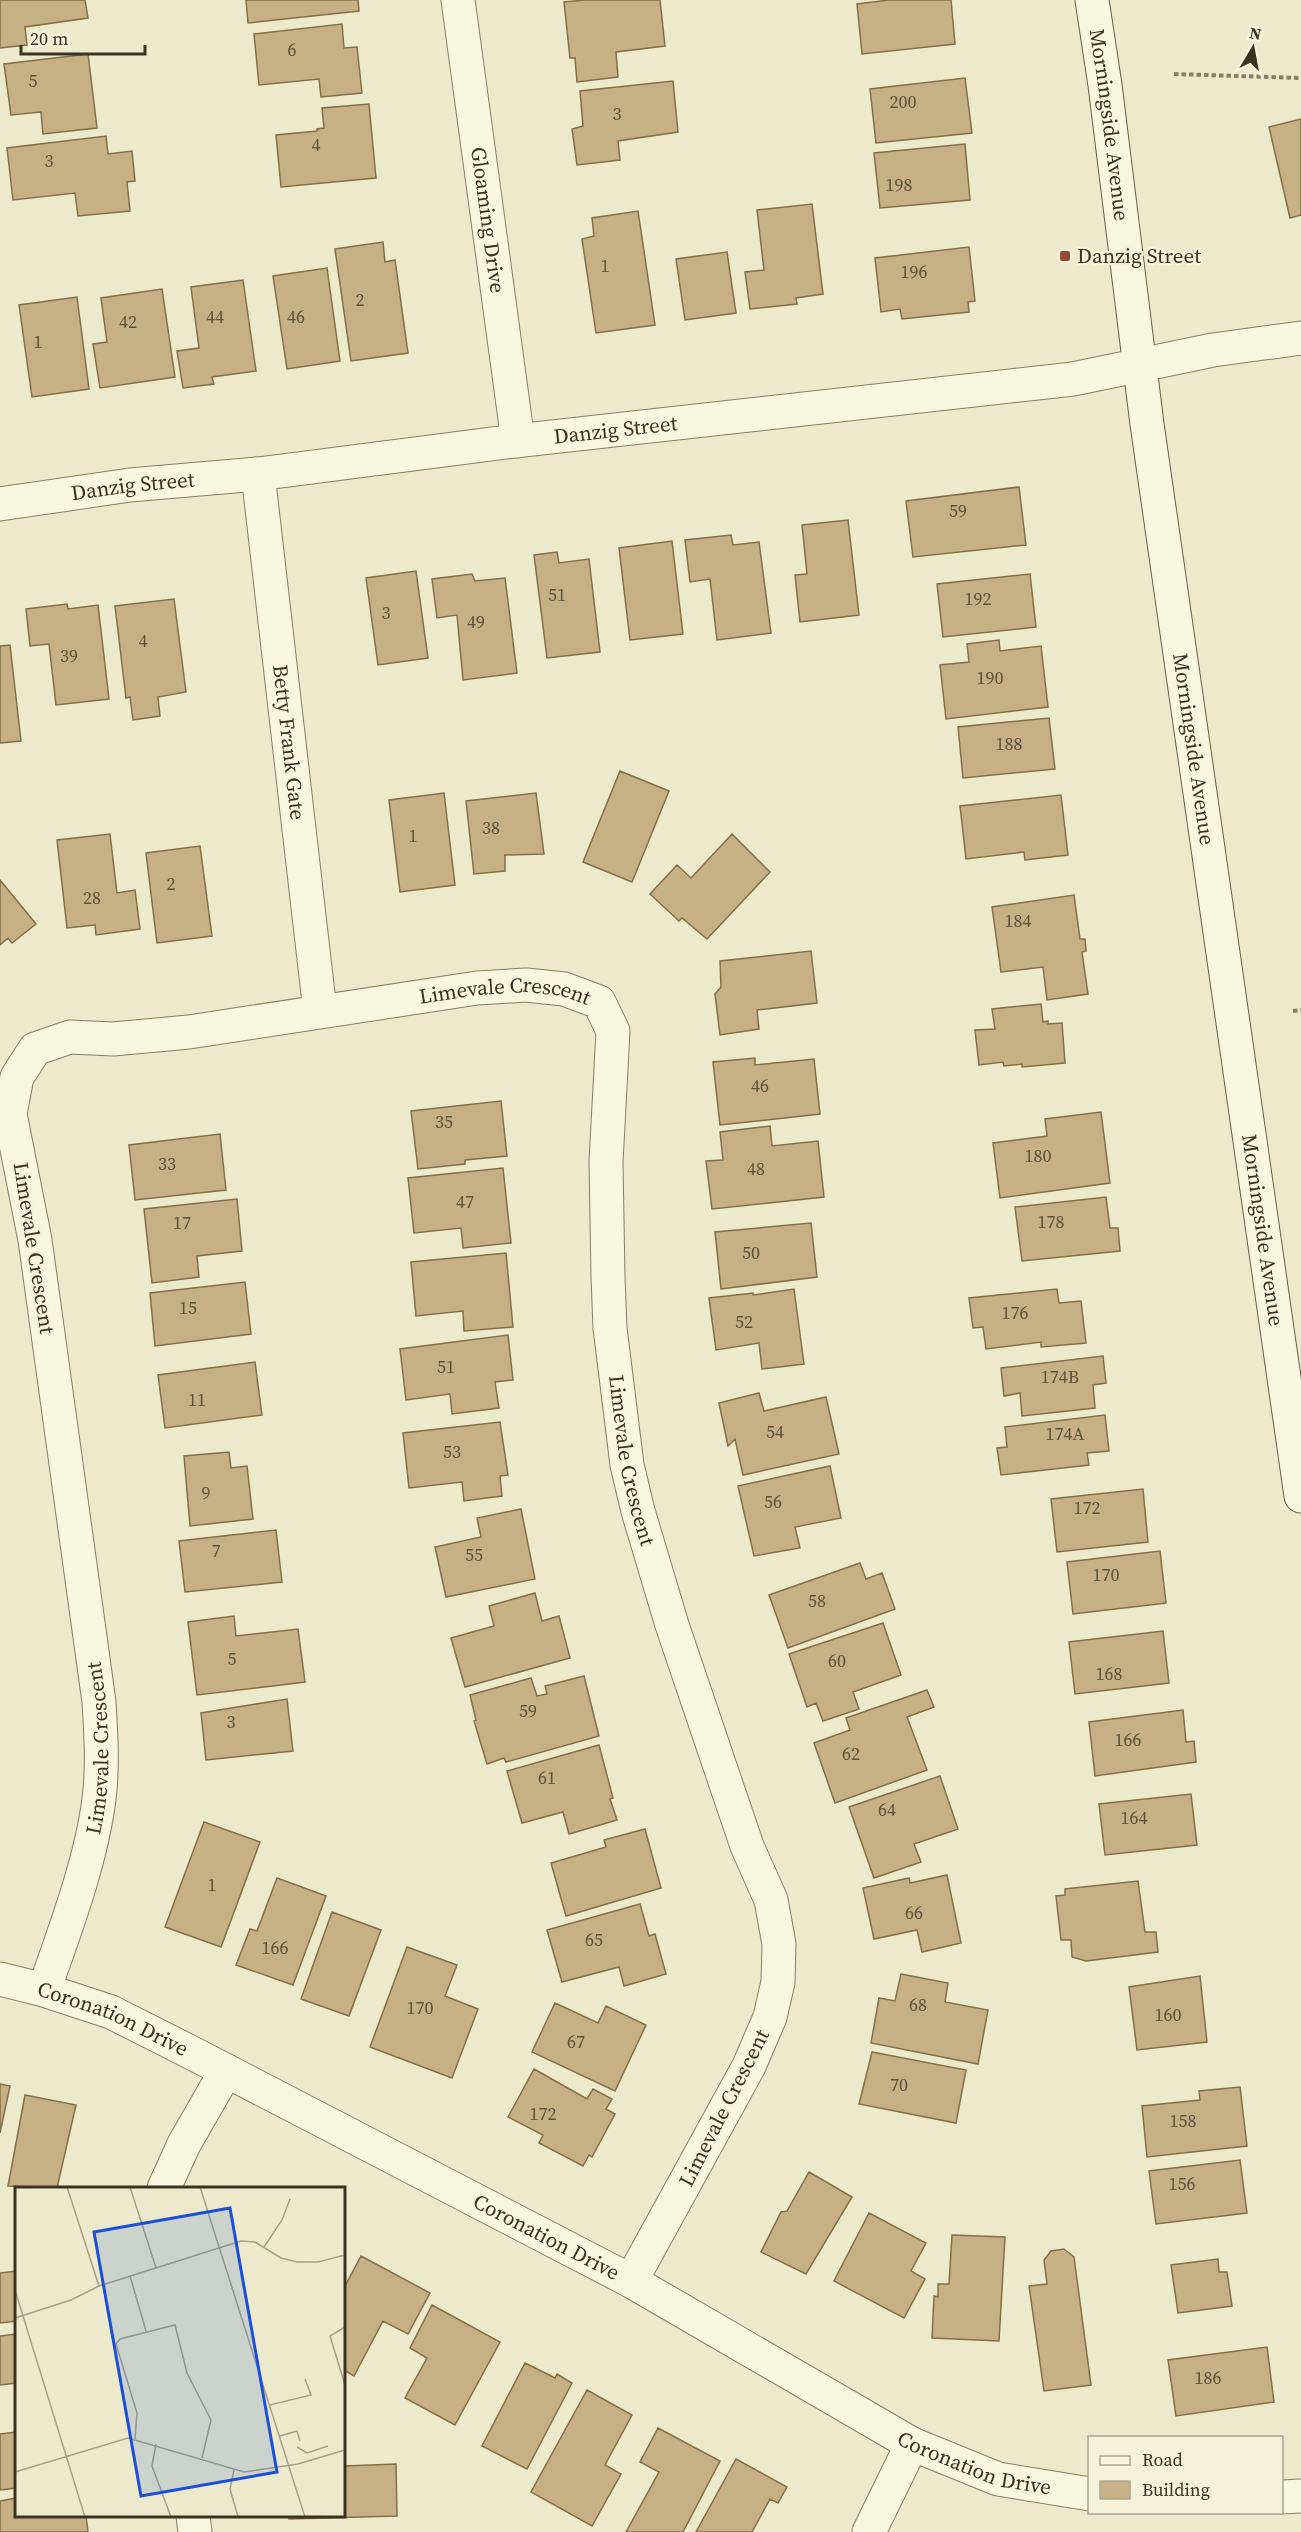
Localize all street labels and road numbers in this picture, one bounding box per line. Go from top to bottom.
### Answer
street label: Morningside Avenue [1083,27,1137,222]
street label: Gloaming Drive [464,145,513,295]
street label: Danzig Street [552,408,679,451]
street label: Danzig Street [69,464,196,507]
street label: Morningside Avenue [1166,651,1222,847]
street label: Betty Frank Gate [266,663,313,821]
street label: Limevale Crescent [417,970,595,1012]
street label: Morningside Avenue [1235,1132,1291,1328]
street label: Limevale Crescent [7,1160,62,1336]
street label: Limevale Crescent [602,1373,663,1549]
street label: Limevale Crescent [78,1660,115,1837]
street label: Coronation Drive [34,1974,193,2063]
street label: Limevale Crescent [671,2024,776,2192]
street label: Coronation Drive [468,2187,625,2287]
street label: Coronation Drive [892,2424,1053,2501]

